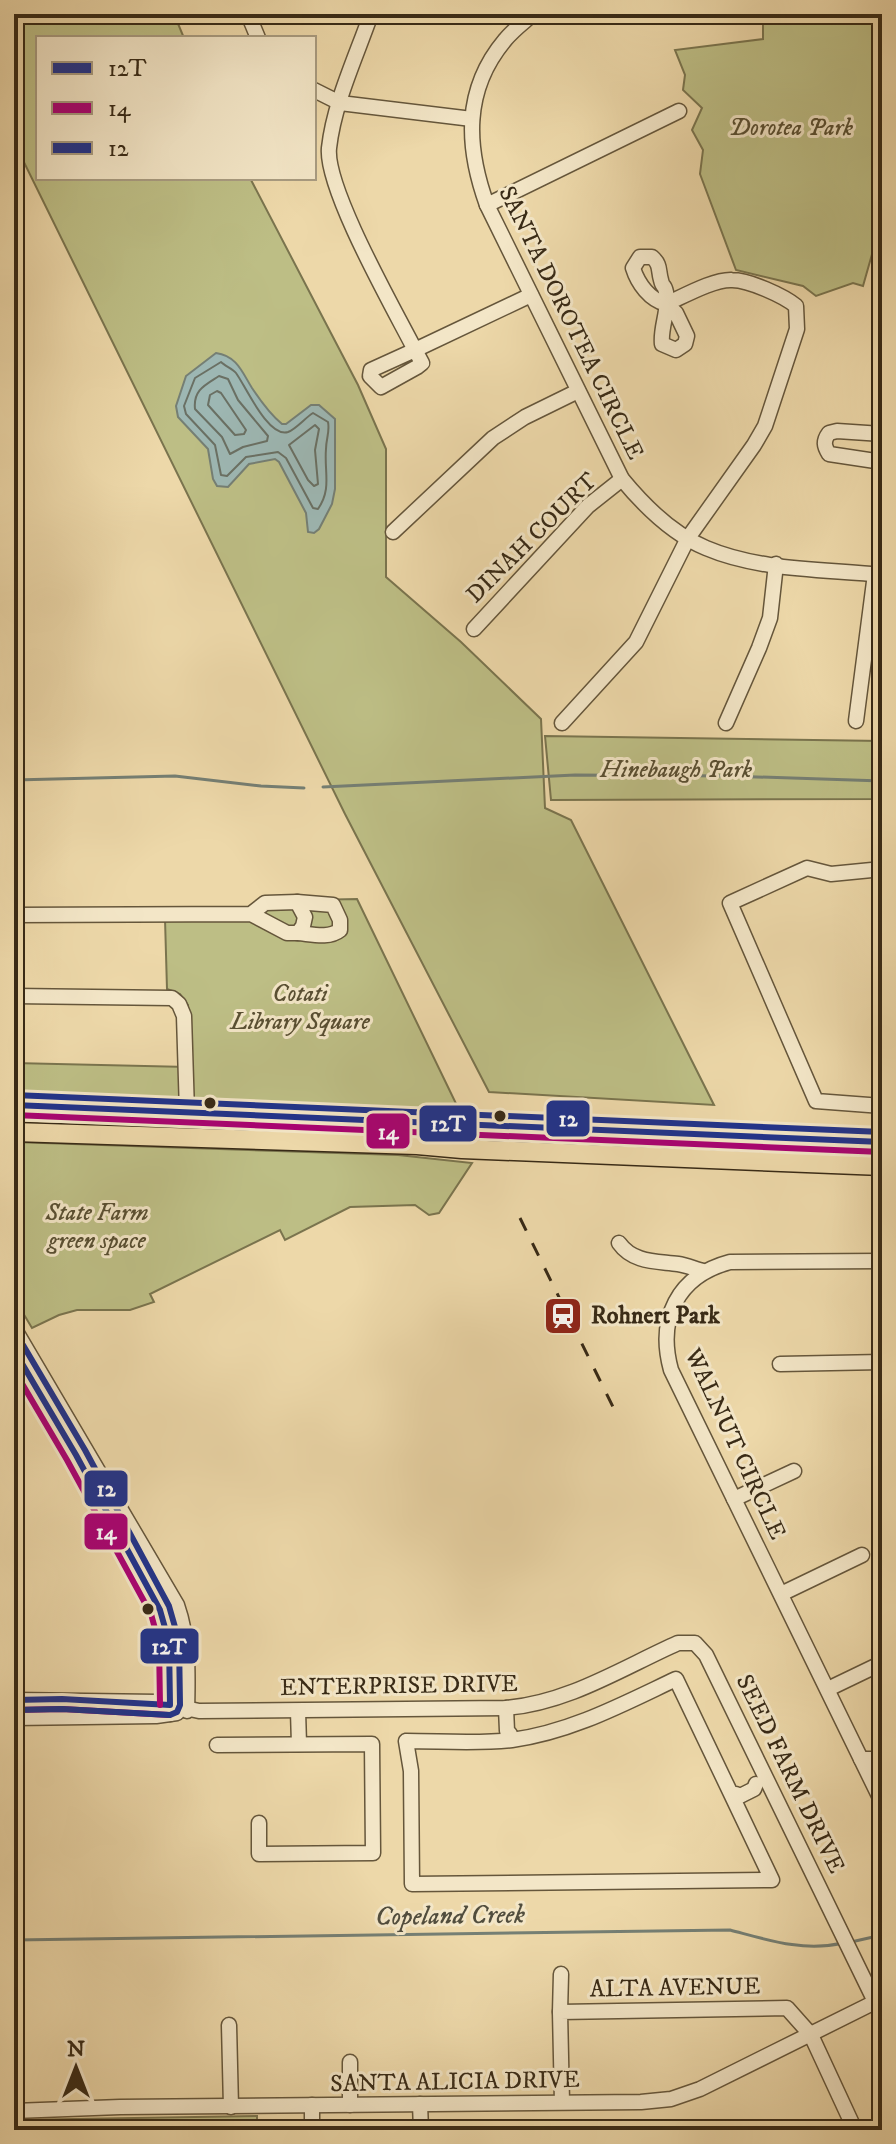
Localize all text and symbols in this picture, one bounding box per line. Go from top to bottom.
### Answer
legend [36,36,316,180]
text: 12T [108,54,147,84]
text: 14 [108,94,132,124]
park label: Dorotea Park [729,113,853,143]
text: 12 [108,134,129,164]
street label: SANTA DOROTEA CIRCLE [492,181,650,465]
street label: DINAH COURT [460,466,604,610]
park label: Hinebaugh Park [599,755,752,785]
park label: Cotati Library Square [228,979,370,1037]
unlabelled marker [202,1095,218,1111]
line badge: 12 [545,1099,591,1138]
line badge: 12T [418,1104,478,1143]
text: 12 [559,1106,579,1133]
unlabelled marker [492,1108,508,1124]
text: 12T [430,1111,466,1138]
line badge: 14 [365,1112,411,1150]
text: 14 [378,1119,400,1146]
park label: State Farm green space [44,1198,149,1256]
station icon: Rohnert Park [542,1295,584,1337]
place label: Rohnert Park [591,1301,721,1331]
street label: WALNUT CIRCLE [677,1343,792,1544]
line badge: 12 [83,1469,129,1508]
text: 12 [97,1476,117,1503]
line badge: 14 [83,1512,129,1551]
text: 14 [96,1519,118,1546]
unlabelled marker [140,1601,156,1617]
line badge: 12T [139,1627,200,1665]
text: 12T [151,1634,187,1661]
street label: ENTERPRISE DRIVE [280,1669,518,1703]
street label: SEED FARM DRIVE [729,1670,851,1878]
water label: Copeland Creek [375,1898,525,1934]
street label: ALTA AVENUE [589,1972,761,2004]
north arrow [36,2028,116,2108]
text: N [67,2036,85,2063]
street label: SANTA ALICIA DRIVE [330,2065,580,2099]

